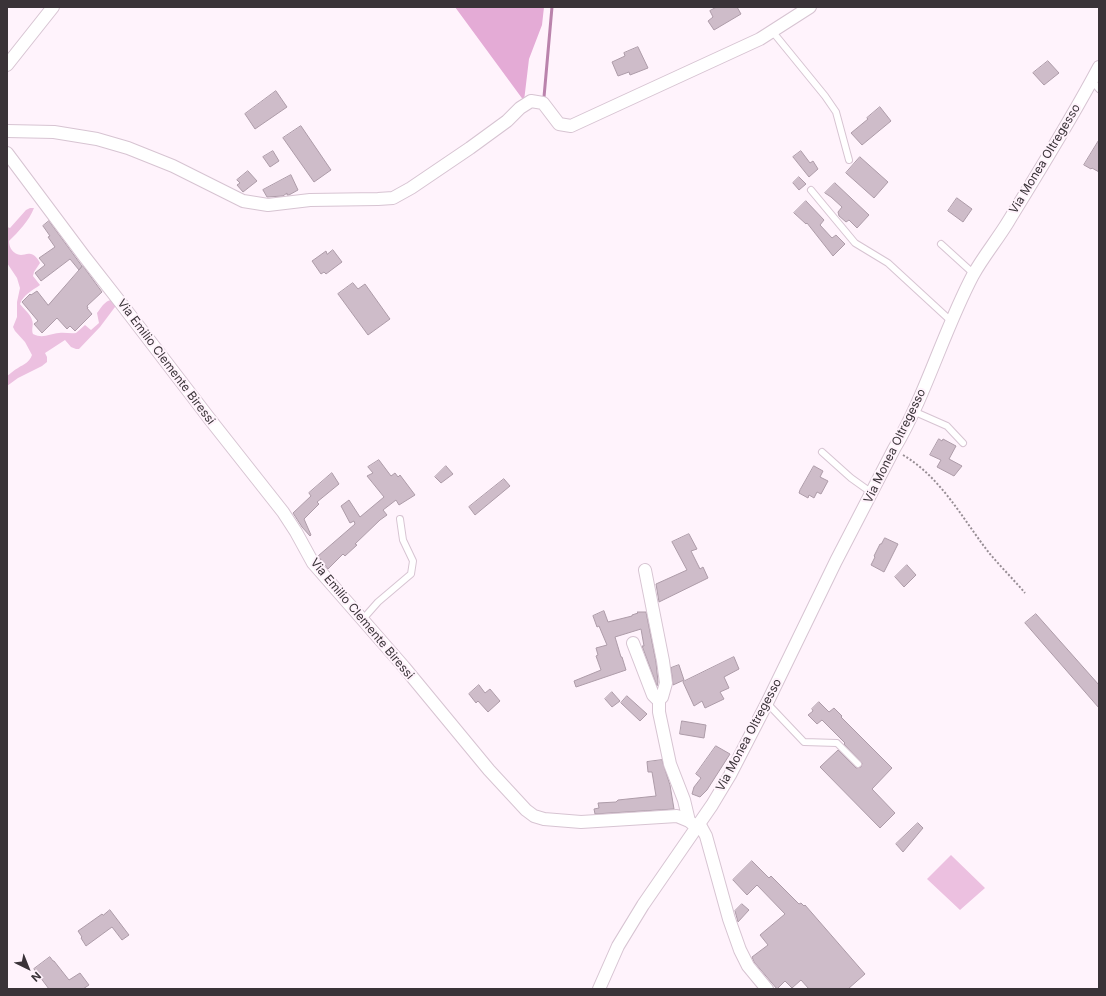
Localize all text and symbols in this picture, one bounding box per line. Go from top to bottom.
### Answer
street label: Via Monea Oltregesso [1007,102,1083,216]
street label: Via Emilio Clemente Biressi [114,296,218,428]
street label: Via Monea Oltregesso [861,387,929,505]
street label: Via Emilio Clemente Biressi [307,556,417,682]
street label: Via Monea Oltregesso [713,676,785,794]
north arrow [8,948,48,988]
text: N [28,969,44,985]

